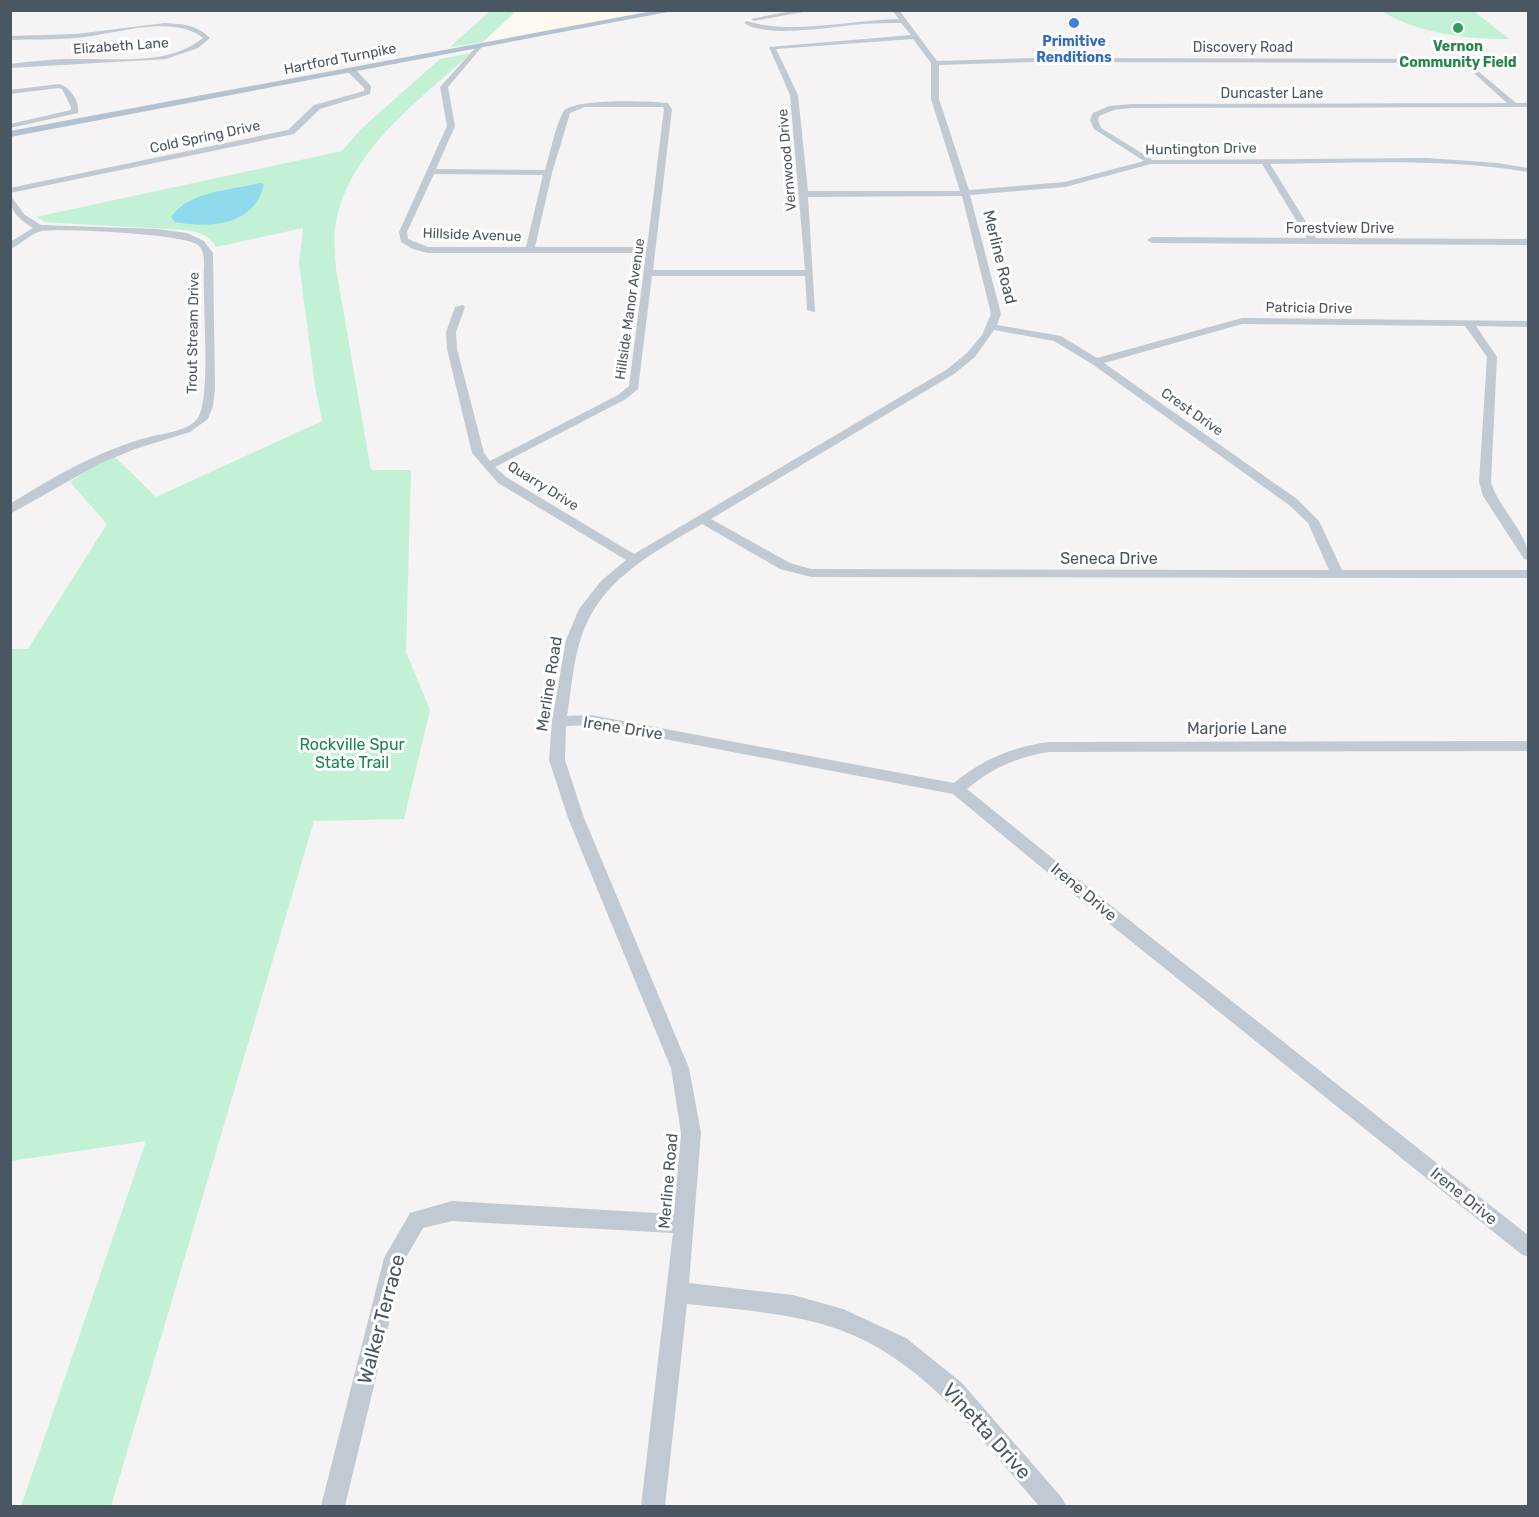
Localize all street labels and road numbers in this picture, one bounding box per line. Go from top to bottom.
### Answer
street label: Elizabeth Lane [73,34,169,58]
street label: Discovery Road [1193,39,1293,56]
street label: Hartford Turnpike [282,40,398,78]
street label: Duncaster Lane [1221,85,1324,102]
street label: Vernwood Drive [774,108,800,212]
street label: Cold Spring Drive [148,117,262,157]
street label: Huntington Drive [1145,140,1257,158]
street label: Merline Road [979,208,1021,306]
street label: Forestview Drive [1286,220,1394,237]
street label: Hillside Avenue [422,225,522,245]
street label: Hillside Manor Avenue [612,237,648,381]
street label: Trout Stream Drive [183,272,203,394]
street label: Patricia Drive [1266,299,1353,317]
street label: Crest Drive [1158,384,1227,440]
street label: Quarry Drive [504,457,582,515]
street label: Seneca Drive [1060,549,1158,568]
street label: Merline Road [532,635,566,733]
street label: Irene Drive [582,712,664,744]
street label: Marjorie Lane [1187,719,1287,738]
street label: Irene Drive [1047,859,1121,925]
street label: Merline Road [654,1132,682,1230]
street label: Irene Drive [1427,1163,1501,1229]
street label: Walker Terrace [352,1252,410,1386]
street label: Vinetta Drive [938,1378,1036,1484]

